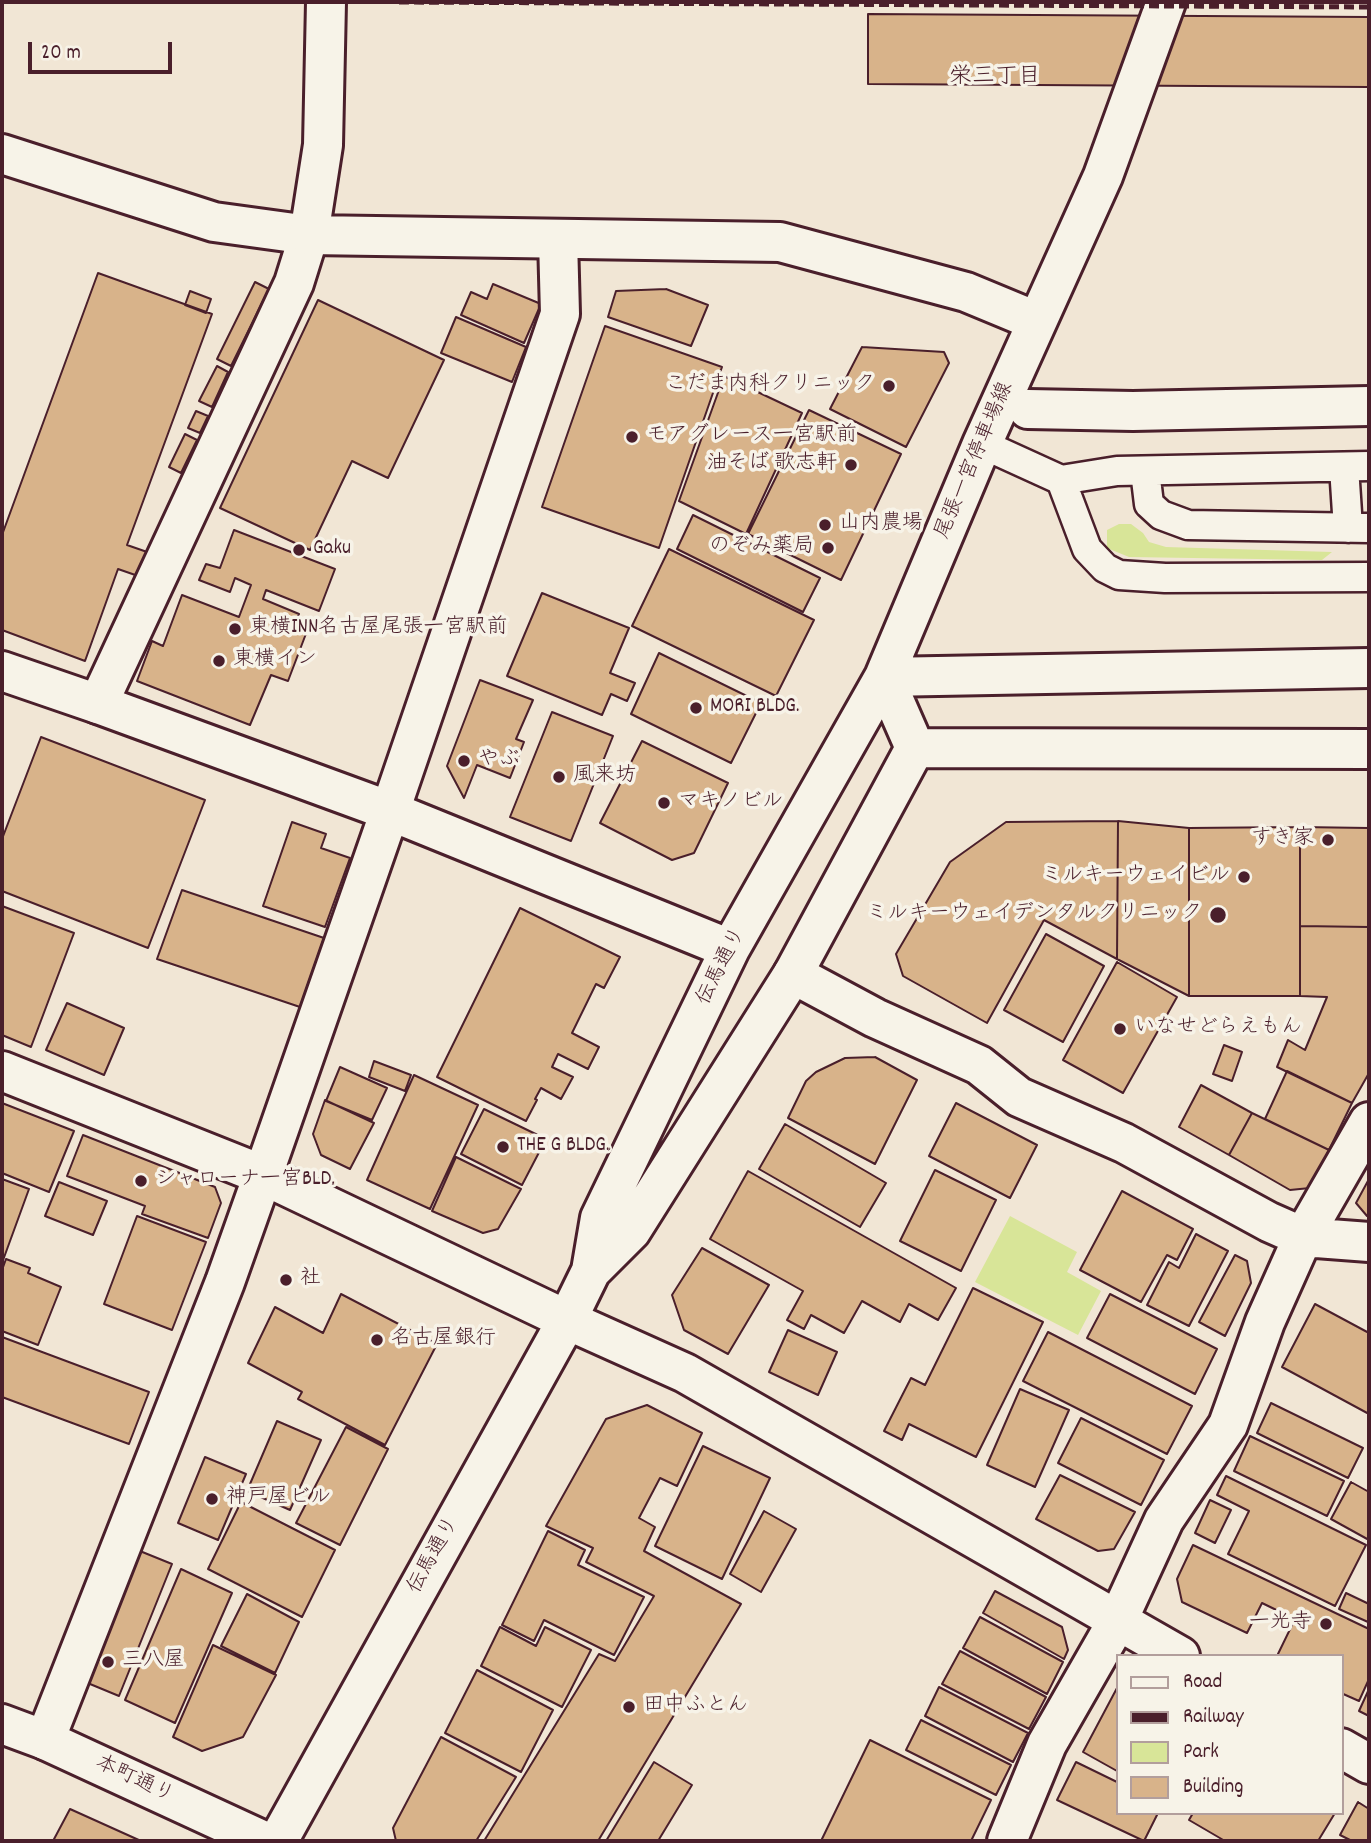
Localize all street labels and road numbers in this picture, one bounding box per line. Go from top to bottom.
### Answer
street label: 尾張一宮停車場線 [932,379,1020,543]
street label: 伝馬通り [693,924,753,1010]
street label: 伝馬通り [404,1513,466,1599]
street label: 本町通り [91,1752,177,1810]

